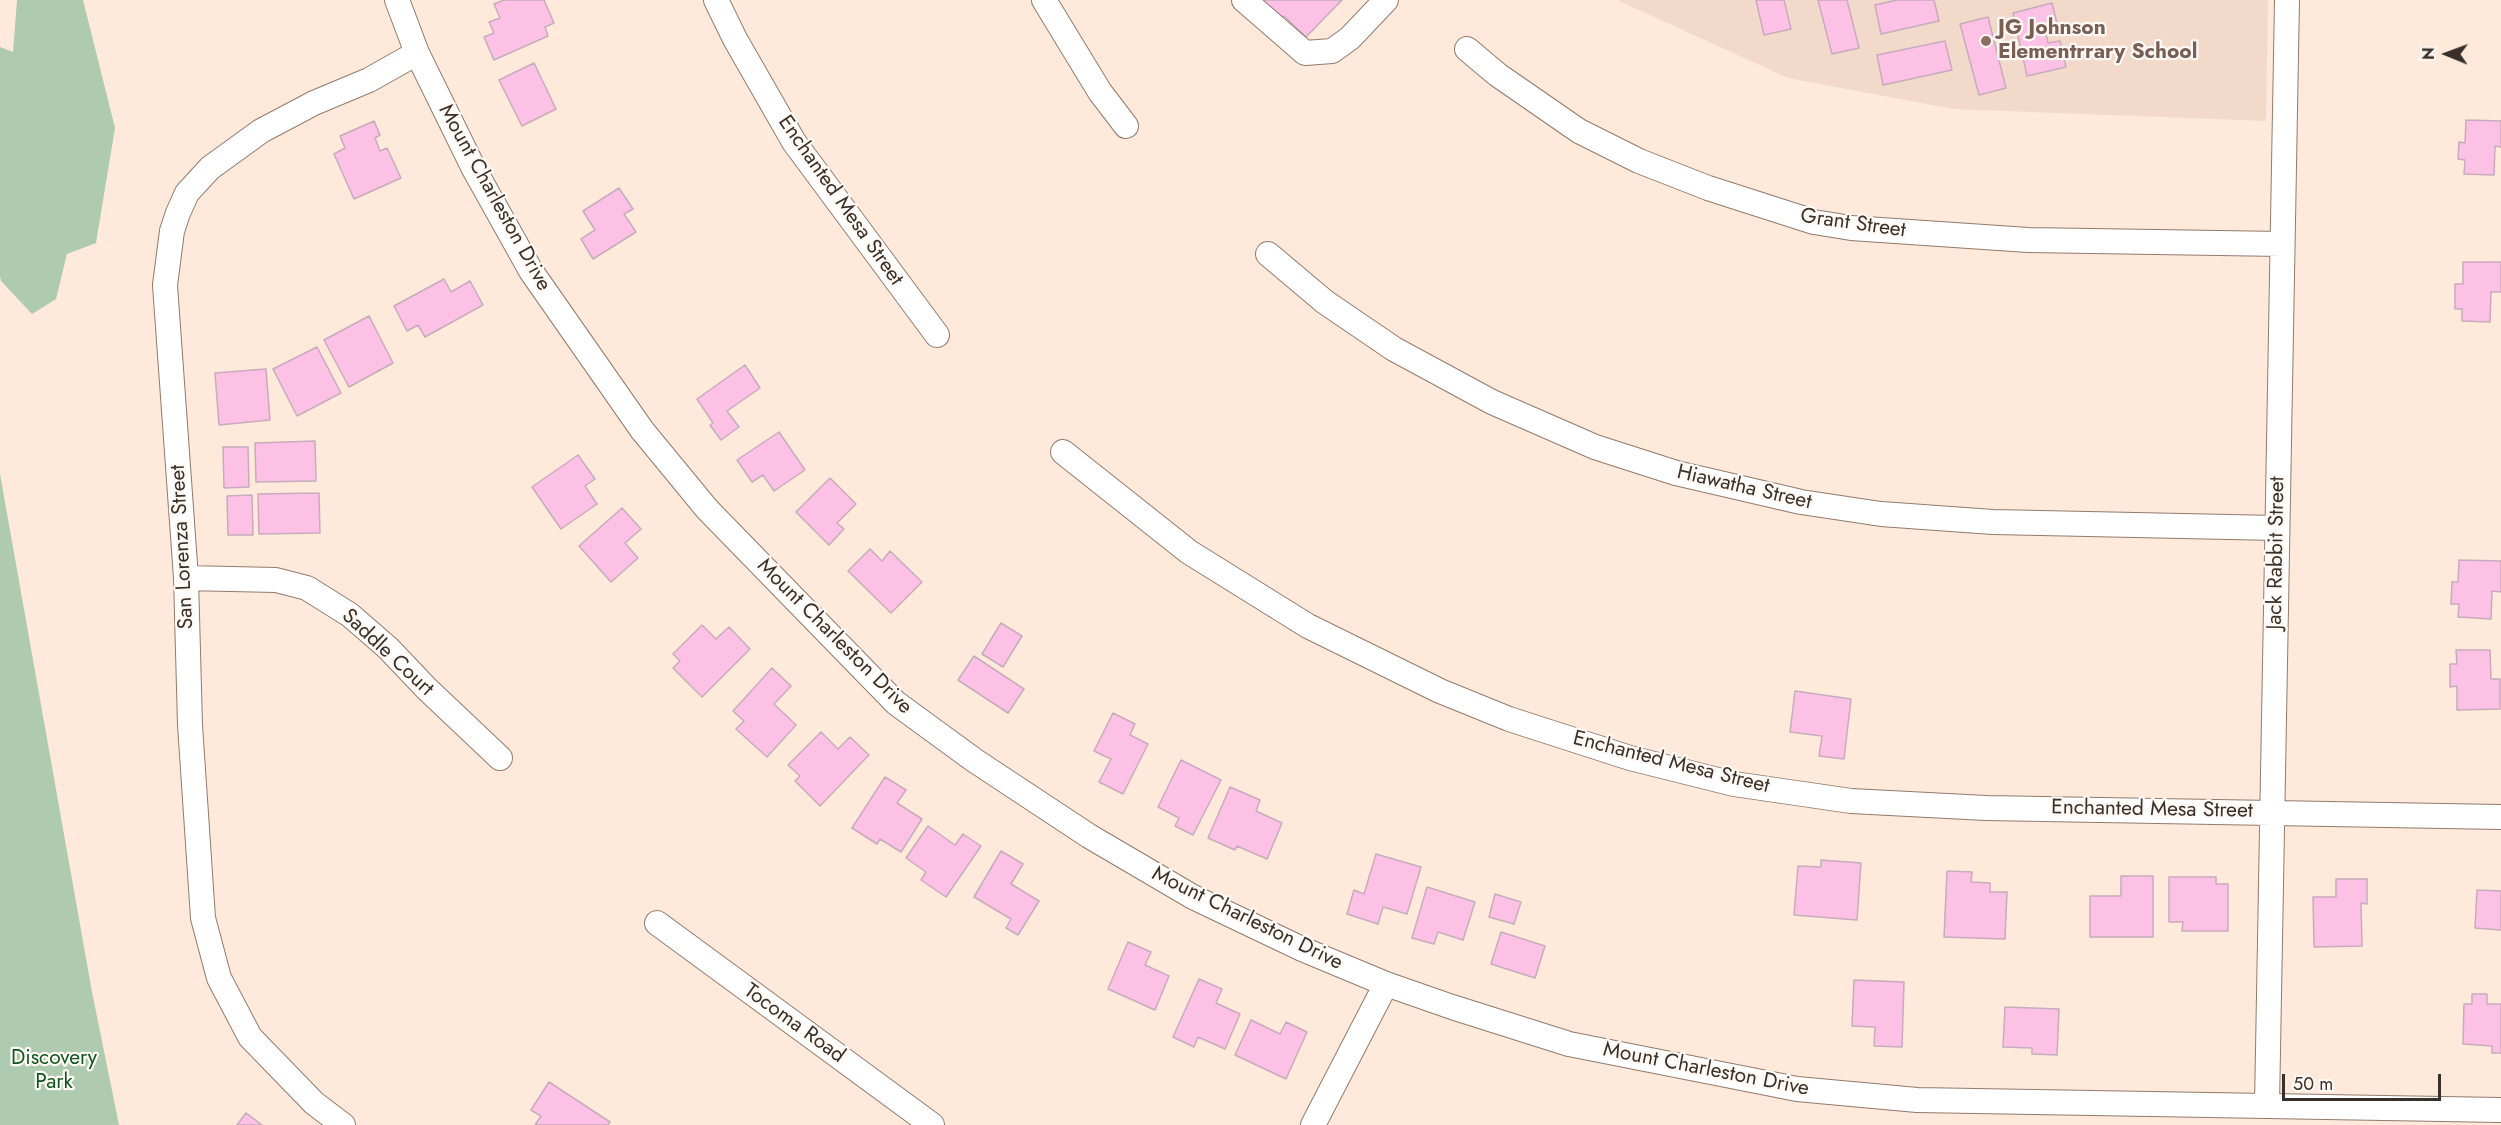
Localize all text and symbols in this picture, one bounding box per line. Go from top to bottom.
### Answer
place label: JG Johnson Elementrrary School [1998,16,2197,66]
north arrow [2417,24,2477,84]
marker: JG Johnson Elementrrary School [1979,34,1993,48]
text: N [2417,47,2440,60]
street label: Mount Charleston Drive [432,100,556,296]
street label: Enchanted Mesa Street [772,111,908,291]
street label: Grant Street [1799,204,1907,244]
street label: Hiawatha Street [1674,460,1814,516]
street label: San Lorenza Street [166,464,200,630]
street label: Jack Rabbit Street [2263,476,2291,630]
street label: Mount Charleston Drive [751,554,917,720]
street label: Saddle Court [336,604,438,702]
street label: Enchanted Mesa Street [1570,726,1772,800]
street label: Enchanted Mesa Street [2051,796,2253,824]
street label: Mount Charleston Drive [1147,862,1347,976]
street label: Tocoma Road [739,979,849,1069]
street label: Mount Charleston Drive [1601,1038,1811,1102]
park label: Discovery Park [11,1046,97,1096]
scale bar [2285,1062,2444,1100]
text: 50 m [2293,1071,2333,1097]

